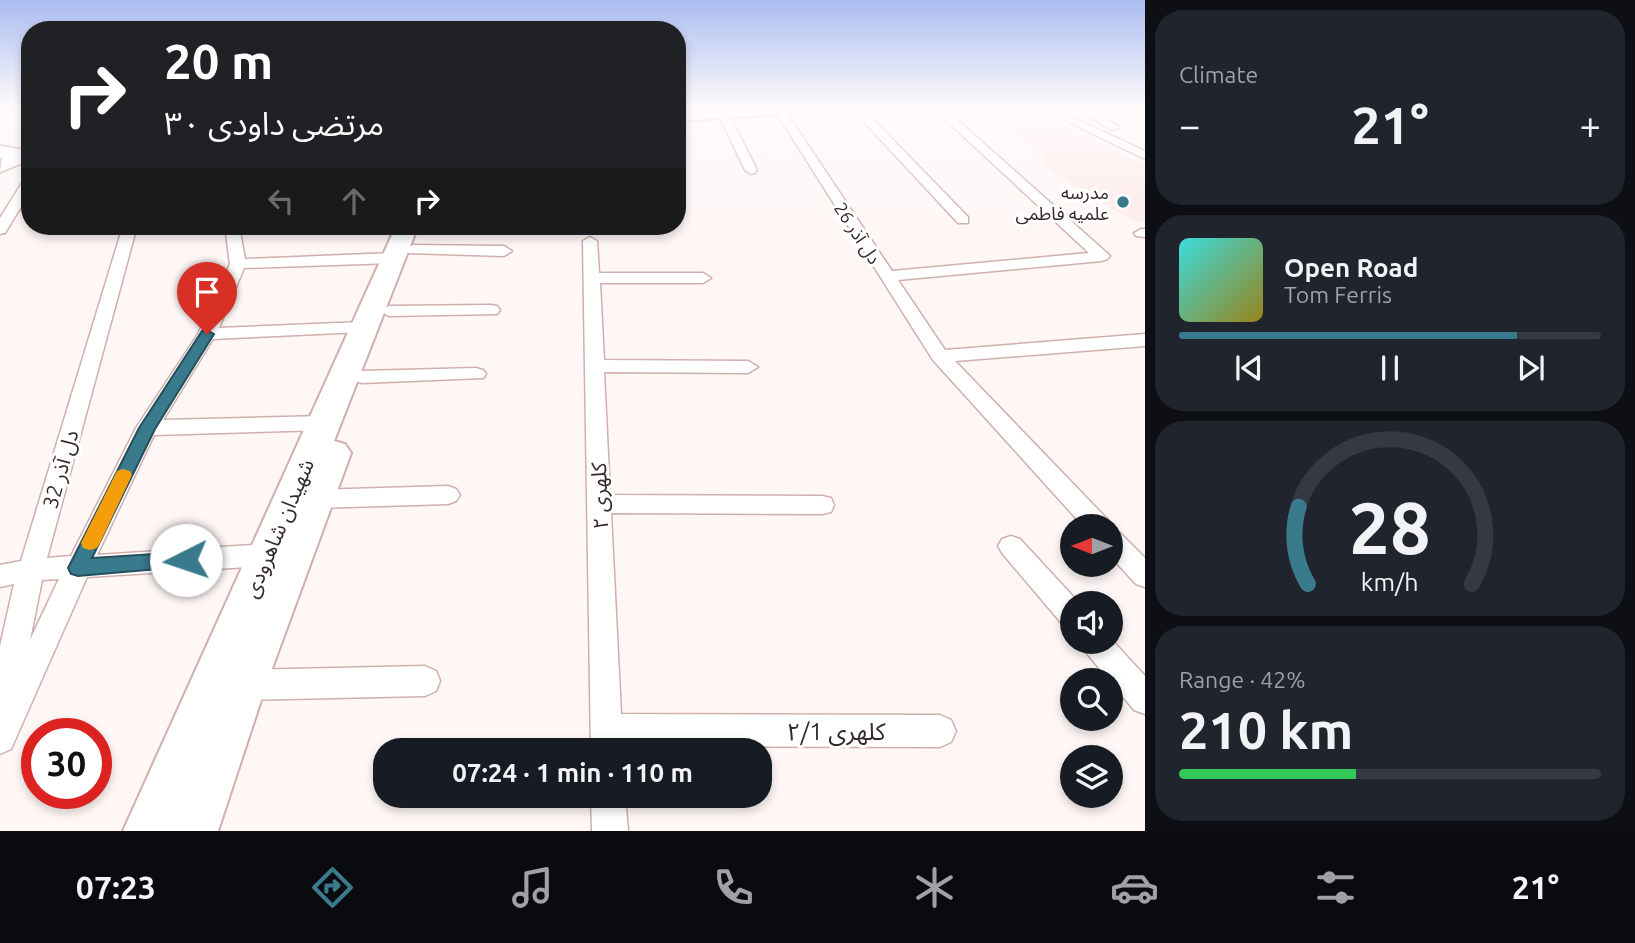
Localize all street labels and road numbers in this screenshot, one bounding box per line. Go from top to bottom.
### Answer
street label: دل آذر 26 [829,199,885,269]
street label: دل آذر 32 [37,427,84,511]
street label: شهیدان شاهرودی [238,455,319,601]
street label: کلهری ۲ [586,462,613,530]
street label: کلهری ۲/1 [787,718,886,746]

